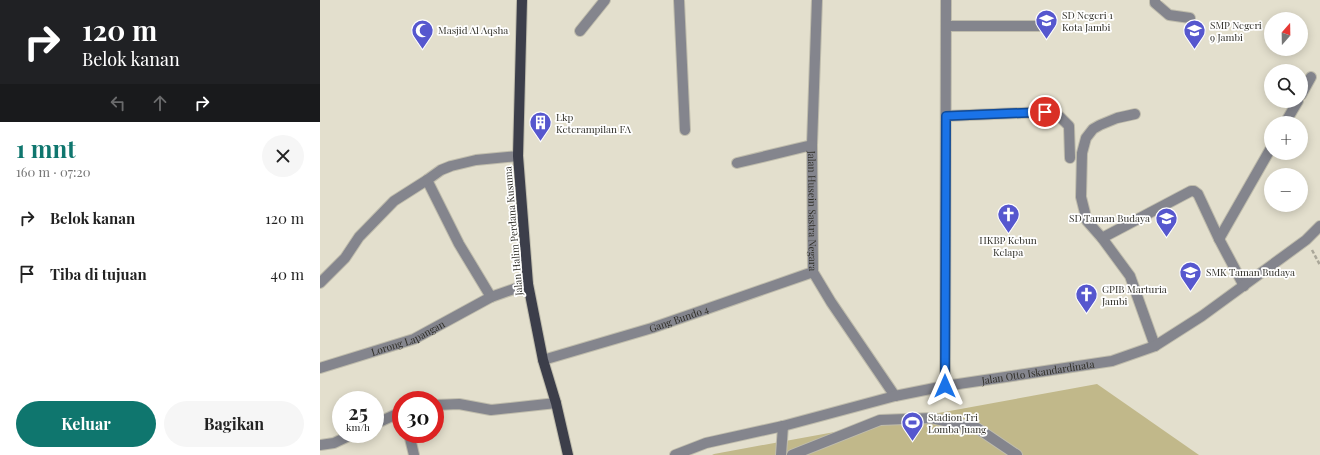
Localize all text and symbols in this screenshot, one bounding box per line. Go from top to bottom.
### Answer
school or university icon: SD Negeri 1 Kota Jambi [1033,8,1059,41]
place label: SD Negeri 1 Kota Jambi [1062,8,1113,34]
text: 120 m [82,11,157,48]
north arrow [1264,12,1308,56]
map controls [1264,12,1308,212]
icon: right [16,16,68,68]
mosque icon: Masjid Al Aqsha [410,17,436,50]
school or university icon: SMP Negeri 9 Jambi [1181,18,1207,51]
place label: SMP Negeri 9 Jambi [1210,18,1262,44]
place label: Masjid Al Aqsha [438,23,508,37]
text: Belok kanan [82,47,180,71]
button: search [1264,64,1308,108]
icon: left [107,92,129,114]
icon: ahead [149,92,171,114]
icon: right [191,92,213,114]
pin [1028,95,1062,129]
icon: arrive [1034,101,1056,123]
building icon: Lkp Keterampilan FA [527,110,553,143]
place label: Lkp Keterampilan FA [556,110,632,136]
button: + [1264,116,1308,160]
text: 1 mnt [16,132,76,164]
button: close [262,135,304,177]
street label: Jalan Husein Sastra Negara [805,150,820,271]
text: 160 m · 07:20 [16,163,91,180]
street label: Jalan Halim Perdana Kusuma [500,166,526,297]
button: − [1264,168,1308,212]
church icon: HKBP Kebun Kelapa [995,201,1021,234]
school or university icon: SD Taman Budaya [1153,205,1179,238]
icon: right [16,207,38,229]
text: Belok kanan [50,208,135,228]
text: 120 m [265,208,304,228]
place label: SD Taman Budaya [1069,211,1150,225]
place label: HKBP Kebun Kelapa [979,233,1037,259]
school or university icon: SMK Taman Budaya [1177,259,1203,292]
icon: arrive [16,263,38,285]
text: Tiba di tujuan [50,264,147,284]
text: 40 m [271,264,304,284]
place label: SMK Taman Budaya [1206,265,1295,279]
church icon: GPIB Marturia Jambi [1073,282,1099,315]
place label: GPIB Marturia Jambi [1101,282,1167,308]
street label: Gang Bundo 4 [647,302,711,335]
street label: Lorong Lapangan [369,317,447,359]
street label: Jalan Otto Iskandardinata [980,357,1095,388]
position arrow [924,365,966,407]
speed limit sign: 30 [392,391,444,443]
text: 25 [348,398,368,425]
button: Keluar [16,401,156,447]
button: Bagikan [164,401,304,447]
sports icon: Stadion Tri Lomba Juang [899,410,925,443]
place label: Stadion Tri Lomba Juang [928,410,987,436]
text: km/h [346,420,370,434]

